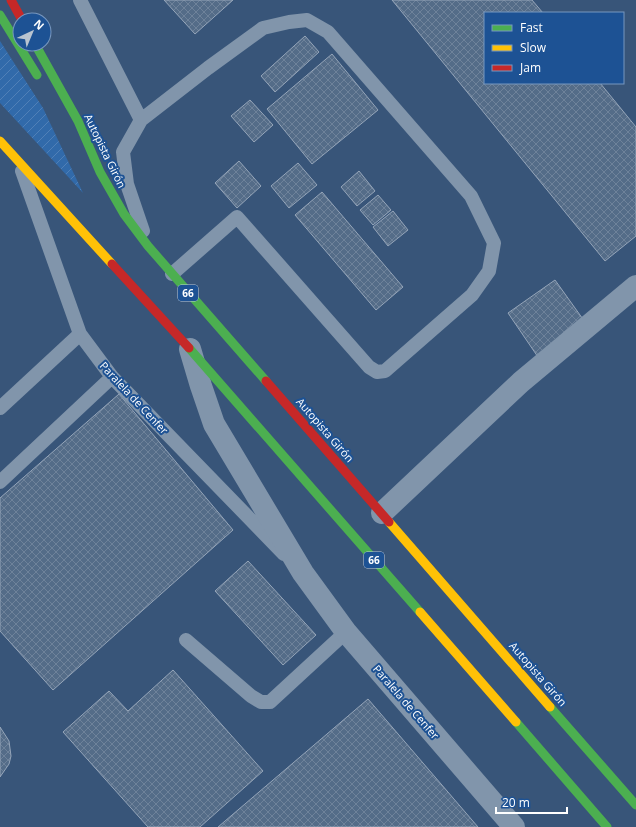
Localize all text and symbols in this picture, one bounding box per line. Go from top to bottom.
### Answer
north arrow [12,12,52,52]
legend [484,12,624,84]
text: N [31,16,48,33]
text: Fast [520,19,543,36]
text: Slow [520,39,547,56]
text: Jam [519,59,541,76]
street label: Autopista Girón [81,111,130,190]
road number: 66 [178,285,198,301]
street label: Paralela de Cenfer [97,358,172,438]
street label: Autopista Girón [293,394,357,465]
road number: 66 [364,552,384,568]
street label: Autopista Girón [506,638,570,709]
street label: Paralela de Cenfer [370,661,443,742]
scale bar [496,789,567,815]
text: 20 m [502,794,530,811]

